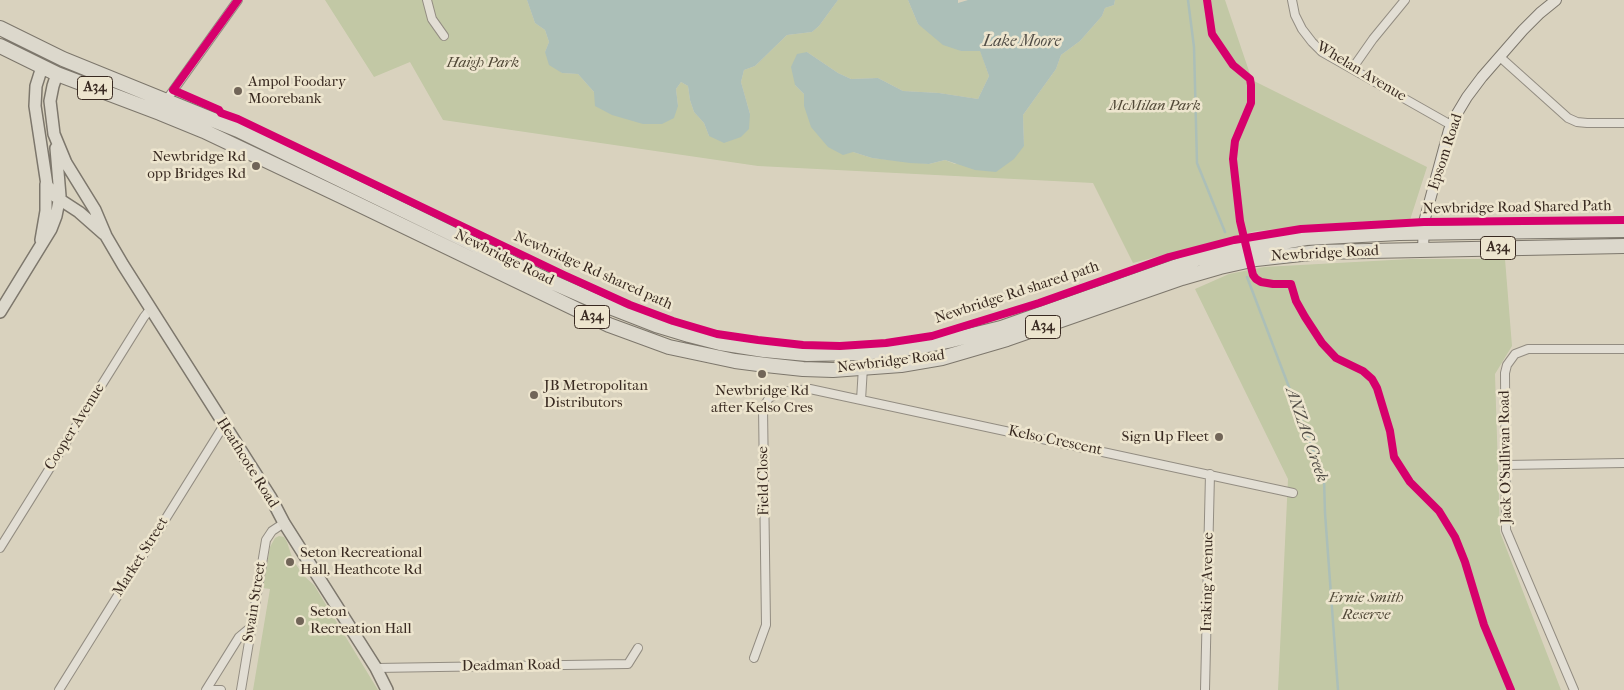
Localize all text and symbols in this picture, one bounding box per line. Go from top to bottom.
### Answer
water label: Lake Moore [983,32,1061,52]
street label: Whelan Avenue [1313,38,1409,106]
park label: Haigh Park [447,54,519,72]
place label: Ampol Foodary Moorebank [248,73,346,108]
road number: A34 [78,76,112,100]
marker: Ampol Foodary Moorebank [232,85,244,97]
park label: McMilan Park [1109,97,1201,115]
street label: Epsom Road [1425,111,1467,193]
place label: Newbridge Rd opp Bridges Rd [147,148,246,183]
marker: Newbridge Rd opp Bridges Rd [250,160,262,172]
street label: Newbridge Road Shared Path [1422,197,1612,219]
street label: Newbridge Road [451,226,557,290]
street label: Newbridge Rd shared path [511,228,675,314]
road number: A34 [1480,237,1516,260]
street label: Newbridge Road [1270,242,1380,266]
street label: Newbridge Rd shared path [933,258,1101,328]
road number: A34 [574,306,610,328]
road number: A34 [1026,316,1060,338]
street label: Newbridge Road [836,346,946,378]
marker: Newbridge Rd after Kelso Cres [756,368,768,380]
place label: JB Metropolitan Distributors [544,377,648,412]
street label: Cooper Avenue [41,380,109,474]
place label: Newbridge Rd after Kelso Cres [711,382,813,417]
water label: ANZAC Creek [1281,385,1331,485]
marker: JB Metropolitan Distributors [528,389,540,401]
street label: Jack O'Sullivan Road [1496,390,1516,524]
street label: Heathcote Road [212,414,282,512]
street label: Kelso Crescent [1006,422,1104,460]
place label: Sign Up Fleet [1121,428,1209,446]
marker: Sign Up Fleet [1213,431,1225,443]
street label: Field Close [754,446,774,516]
street label: Market Street [110,514,172,600]
street label: Iraking Avenue [1198,532,1218,632]
place label: Seton Recreational Hall, Heathcote Rd [300,544,422,579]
marker: Seton Recreational Hall, Heathcote Rd [284,556,296,568]
street label: Swain Street [240,560,270,644]
park label: Ernie Smith Reserve [1329,589,1403,624]
place label: Seton Recreation Hall [310,603,412,638]
marker: Seton Recreation Hall [294,615,306,627]
street label: Deadman Road [462,656,560,676]

